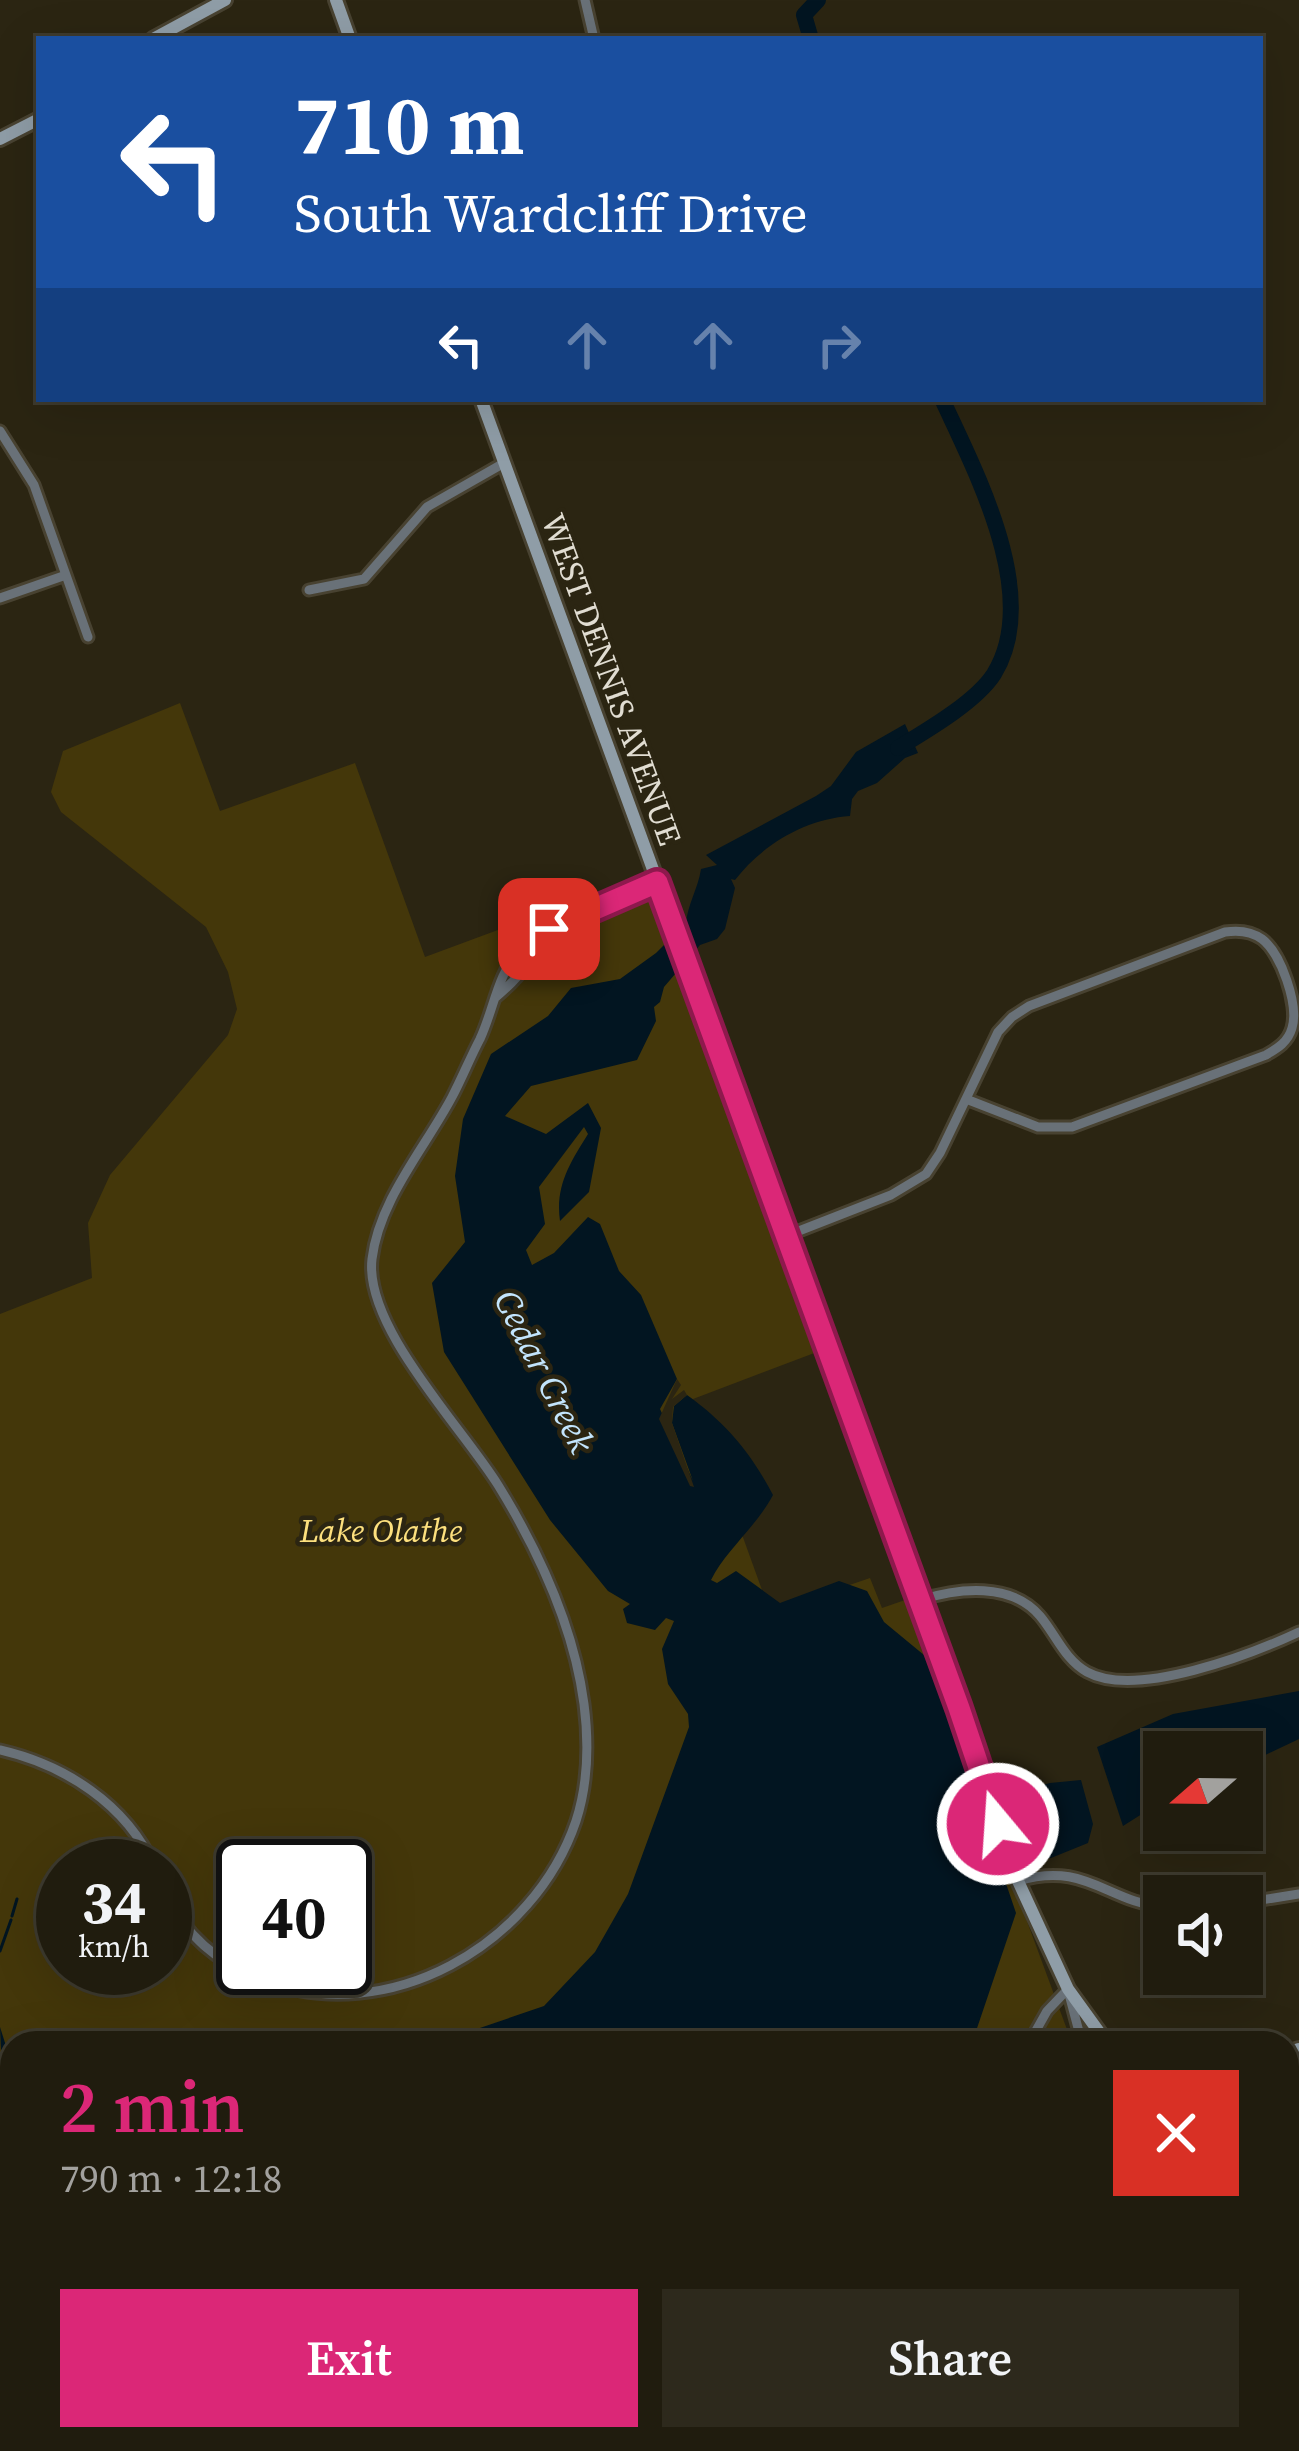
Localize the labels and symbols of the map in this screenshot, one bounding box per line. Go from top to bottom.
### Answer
street label: WEST DENNIS AVENUE [531,507,693,851]
pin [498,878,600,980]
water label: Cedar Creek [483,1281,607,1462]
park label: Lake Olathe [299,1508,463,1553]
north arrow [1143,1731,1263,1851]
position arrow [935,1761,1061,1887]
speed limit sign: 40 [216,1839,372,1995]

